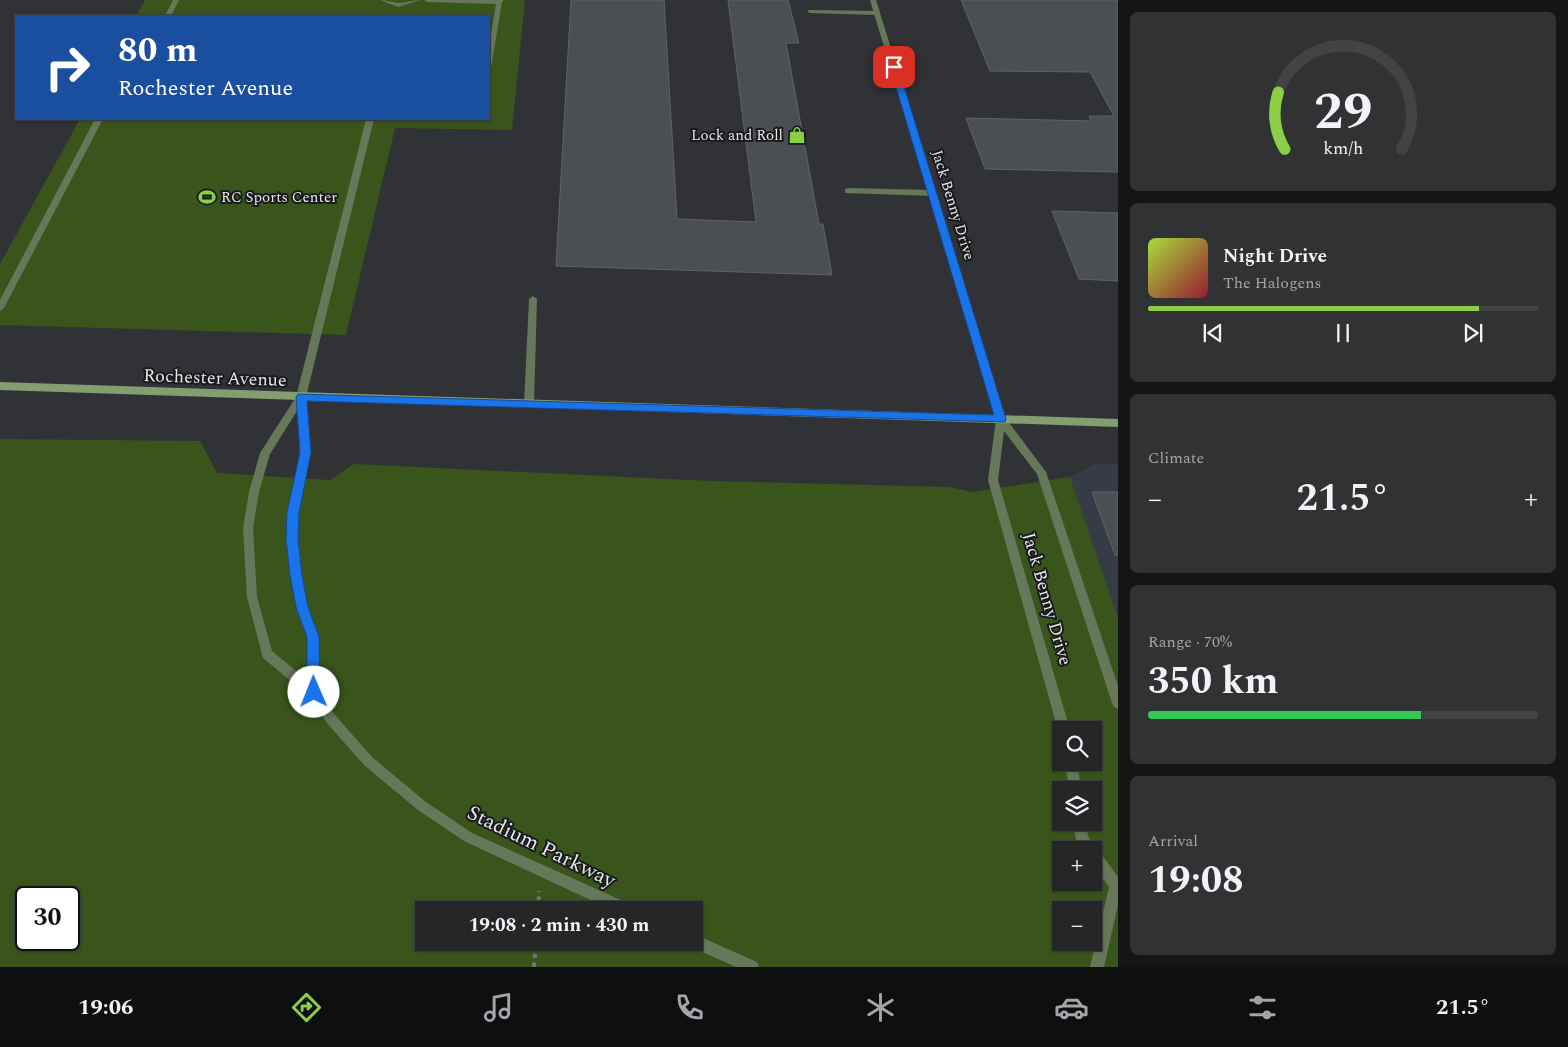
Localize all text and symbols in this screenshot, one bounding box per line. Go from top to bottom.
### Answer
text: 80 m [118,24,198,77]
icon: right [35,35,100,100]
pin [873,46,915,88]
icon: arrive [880,53,908,81]
text: Rochester Avenue [118,72,293,105]
text: 29 [1314,73,1372,152]
place label: Lock and Roll [691,124,783,147]
shop icon: Lock and Roll [787,125,807,145]
text: km/h [1323,135,1363,162]
street label: Jack Benny Drive [925,147,981,263]
place label: RC Sports Center [221,186,337,209]
sports icon: RC Sports Center [197,187,217,207]
text: Night Drive [1223,242,1327,271]
text: The Halogens [1223,271,1321,295]
icon: previous [1199,319,1227,347]
icon: pause [1329,319,1357,347]
icon: next [1459,319,1487,347]
street label: Rochester Avenue [143,362,287,394]
text: Climate [1148,446,1204,470]
text: 21.5° [1296,470,1390,528]
text: − [1148,478,1162,521]
text: + [1524,478,1538,521]
street label: Jack Benny Drive [1015,529,1079,669]
text: Range · 70% [1148,630,1232,654]
text: 350 km [1148,653,1279,711]
position arrow [287,665,339,717]
map controls [1052,721,1102,951]
button: search [1052,721,1102,771]
button: layers [1052,781,1102,831]
street label: Stadium Parkway [461,797,622,897]
text: Arrival [1148,829,1198,853]
button: + [1052,841,1102,891]
text: 19:08 [1148,852,1243,910]
speed limit sign: 30 [15,886,80,951]
button: − [1052,901,1102,951]
text: 19:08 · 2 min · 430 m [469,911,649,940]
icon: directions [289,990,324,1025]
icon: music [481,990,516,1025]
icon: phone [672,990,707,1025]
icon: climate [863,990,898,1025]
icon: car [1054,990,1089,1025]
icon: filters [1245,990,1280,1025]
text: 19:06 [78,991,133,1024]
text: 21.5° [1436,991,1490,1024]

